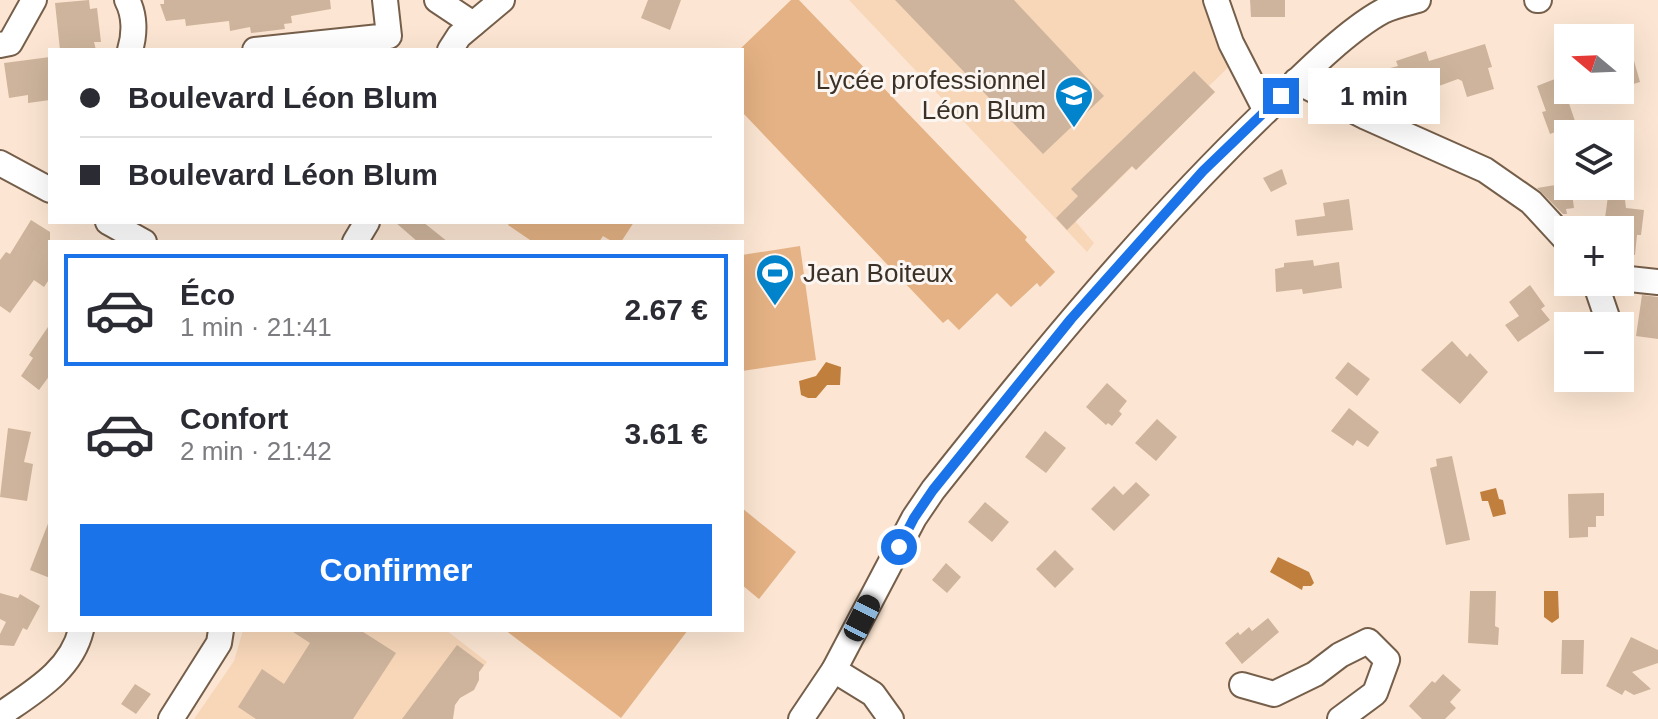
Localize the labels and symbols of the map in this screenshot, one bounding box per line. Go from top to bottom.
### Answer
north arrow [1554,24,1634,104]
place label: Lycée professionnel Léon Blum [816,65,1046,125]
callout: 1 min [1309,68,1441,124]
school or university icon: Lycée professionnel Léon Blum [1053,74,1095,129]
route end [1263,78,1299,114]
sports icon: Jean Boiteux [754,252,796,307]
place label: Jean Boiteux [803,258,953,288]
route start [881,529,917,565]
car [840,591,884,645]

